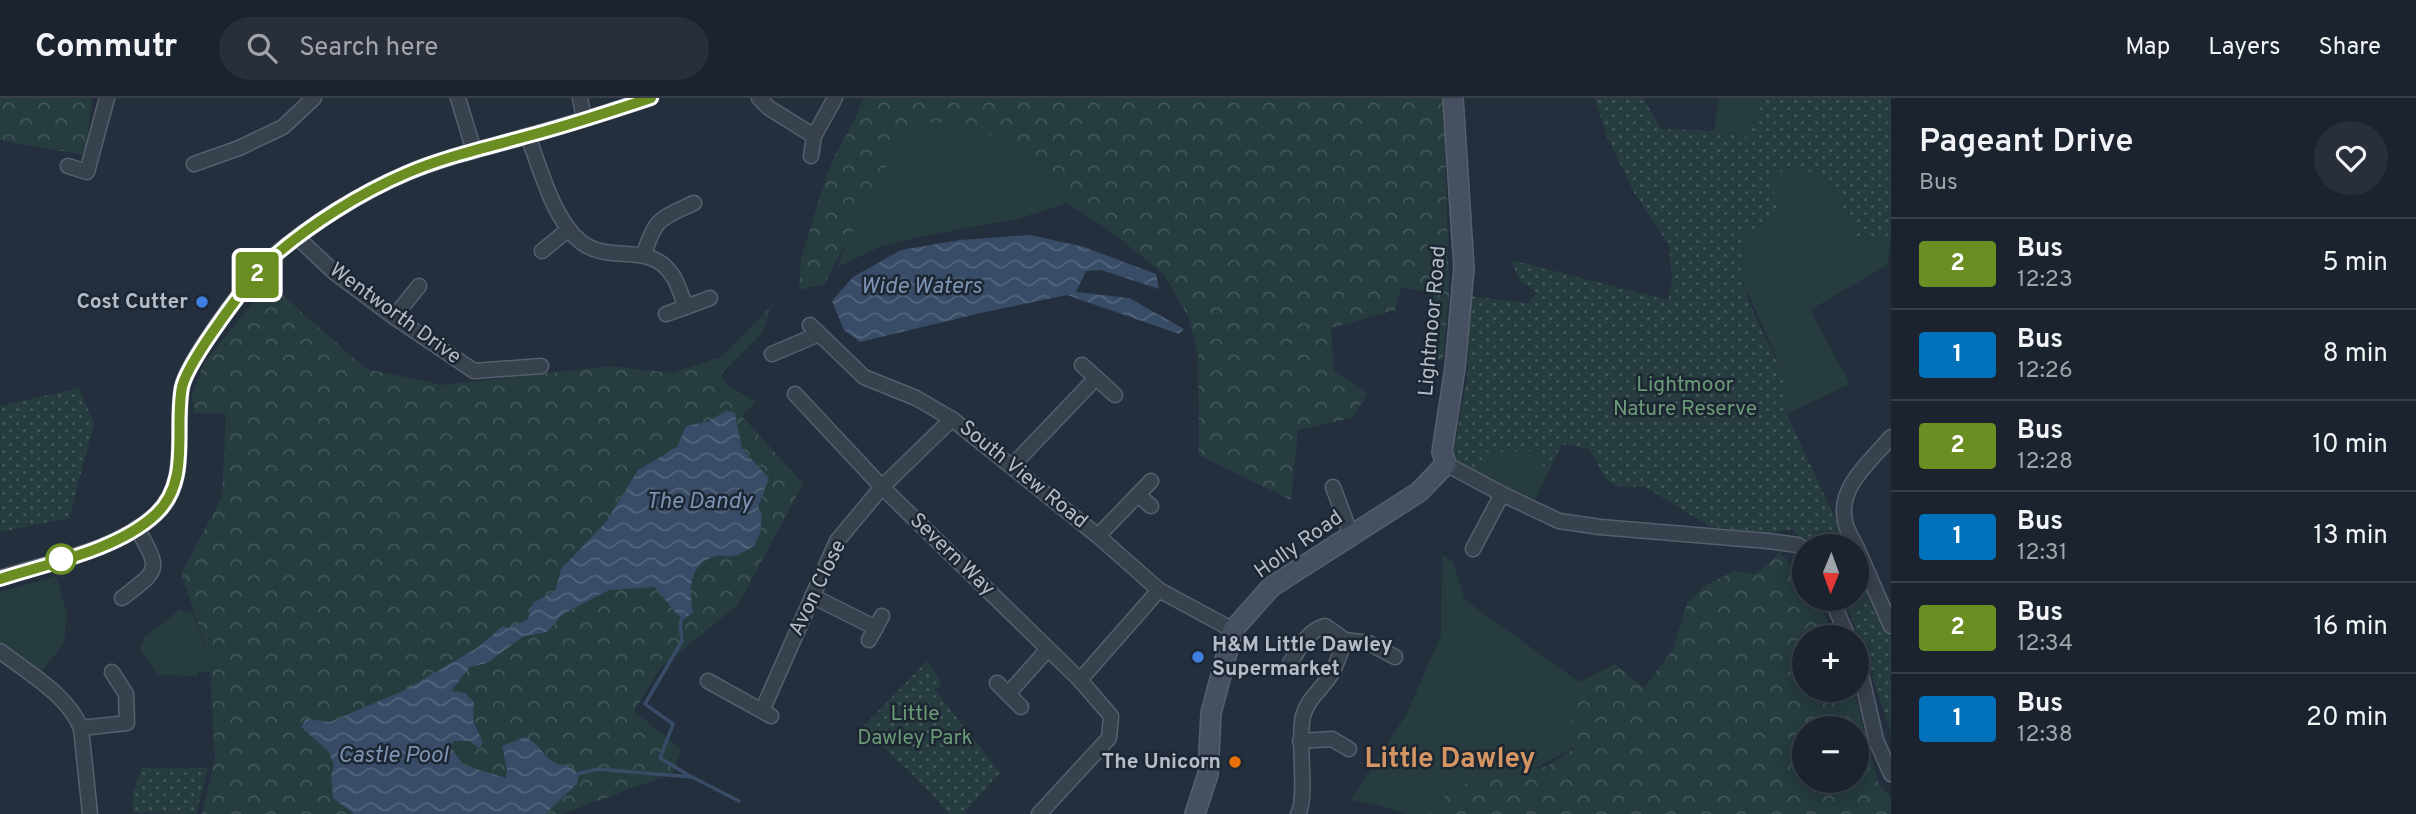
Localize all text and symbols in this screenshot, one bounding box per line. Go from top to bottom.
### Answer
search box [219,17,709,80]
text: Commutr [35,27,177,69]
icon: search [243,29,281,67]
text: Search here [299,32,438,65]
text: Map [2125,33,2170,63]
text: Layers [2208,33,2280,63]
text: Share [2318,33,2381,63]
button: heart [2314,121,2388,195]
text: Pageant Drive [1919,122,2133,164]
text: Bus [1919,169,1958,198]
text: Bus [2017,233,2063,266]
street label: Lightmoor Road [1413,245,1453,397]
text: 5 min [2322,247,2388,280]
text: 2 [1950,249,1965,279]
line badge: 2 [234,252,280,298]
street label: Wentworth Drive [324,257,466,371]
text: 2 [250,260,264,290]
text: 12:23 [2017,266,2073,295]
water label: Wide Waters [860,273,982,302]
place label: Cost Cutter [77,289,188,316]
marker: Cost Cutter [194,294,210,310]
text: Bus [2017,324,2063,357]
text: 8 min [2323,338,2388,371]
text: 1 [1953,340,1962,370]
text: 12:26 [2017,357,2073,386]
park label: Lightmoor Nature Reserve [1613,372,1757,423]
street label: South View Road [953,415,1093,535]
text: Bus [2017,415,2063,448]
text: 10 min [2312,429,2388,462]
text: 2 [1950,431,1965,461]
text: 12:28 [2017,448,2073,477]
water label: The Dandy [646,488,754,517]
street label: Holly Road [1249,505,1349,585]
text: Bus [2017,506,2063,539]
street label: Severn Way [903,507,1001,603]
text: 13 min [2313,520,2388,553]
text: 1 [1953,522,1962,552]
north arrow [1792,534,1869,611]
map controls [1792,534,1869,793]
street label: Avon Close [783,535,853,641]
text: 12:31 [2017,539,2067,568]
unlabelled marker [46,544,76,574]
text: Bus [2017,597,2063,630]
text: 16 min [2313,611,2388,644]
text: 2 [1950,613,1965,643]
button: + [1792,625,1869,702]
text: 12:34 [2017,630,2073,659]
place label: H&M Little Dawley Supermarket [1212,632,1393,683]
marker: H&M Little Dawley Supermarket [1190,649,1206,665]
text: Bus [2017,688,2063,721]
park label: Little Dawley Park [857,701,973,752]
text: 20 min [2306,702,2388,735]
text: 1 [1953,704,1962,734]
button: − [1792,716,1869,793]
text: 12:38 [2017,721,2073,750]
water label: Castle Pool [338,742,449,771]
district label: Little Dawley [1364,742,1536,778]
place label: The Unicorn [1102,749,1221,776]
marker: The Unicorn [1227,754,1243,770]

